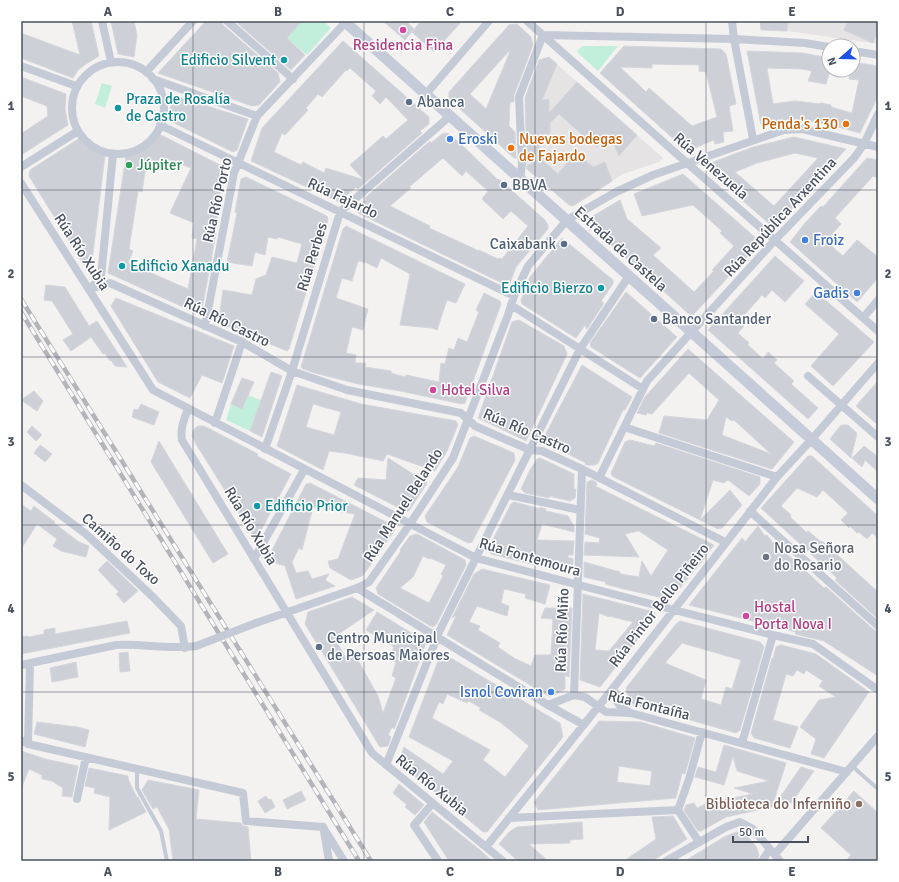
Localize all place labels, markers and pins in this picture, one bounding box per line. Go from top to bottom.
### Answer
marker: Residencia Fina [398,25,408,35]
place label: Residencia Fina [353,36,453,54]
place label: Edificio Silvent [180,51,276,69]
marker: Edificio Silvent [279,55,289,65]
place label: Praza de Rosalía de Castro [126,90,230,125]
place label: Abanca [417,93,465,111]
marker: Abanca [404,97,414,107]
marker: Praza de Rosalía de Castro [113,103,123,113]
place label: Penda's 130 [761,115,838,133]
marker: Penda's 130 [841,119,851,129]
place label: Eroski [458,130,498,148]
place label: Nuevas bodegas de Fajardo [519,130,623,165]
marker: Eroski [445,134,455,144]
marker: Nuevas bodegas de Fajardo [506,143,516,153]
place label: Júpiter [137,156,182,174]
marker: Júpiter [124,160,134,170]
place label: BBVA [512,176,547,194]
marker: BBVA [499,180,509,190]
place label: Froiz [813,231,845,249]
place label: Caixabank [490,235,556,253]
marker: Froiz [800,235,810,245]
marker: Caixabank [559,239,569,249]
place label: Edificio Xanadu [130,257,229,275]
marker: Edificio Xanadu [117,261,127,271]
place label: Edificio Bierzo [501,279,593,297]
marker: Edificio Bierzo [596,283,606,293]
place label: Gadis [813,284,849,302]
marker: Gadis [852,288,862,298]
place label: Banco Santander [662,310,772,328]
marker: Banco Santander [649,314,659,324]
place label: Hotel Silva [441,381,510,399]
marker: Hotel Silva [428,385,438,395]
place label: Edificio Prior [265,497,348,515]
marker: Edificio Prior [252,501,262,511]
place label: Nosa Señora do Rosario [774,539,854,574]
marker: Nosa Señora do Rosario [761,552,771,562]
place label: Hostal Porta Nova I [754,598,832,633]
marker: Hostal Porta Nova I [741,611,751,621]
place label: Centro Municipal de Persoas Maiores [327,629,450,664]
marker: Centro Municipal de Persoas Maiores [314,642,324,652]
place label: Isnol Coviran [460,683,543,701]
marker: Isnol Coviran [546,687,556,697]
place label: Biblioteca do Inferniño [706,795,851,813]
marker: Biblioteca do Inferniño [854,799,864,809]

